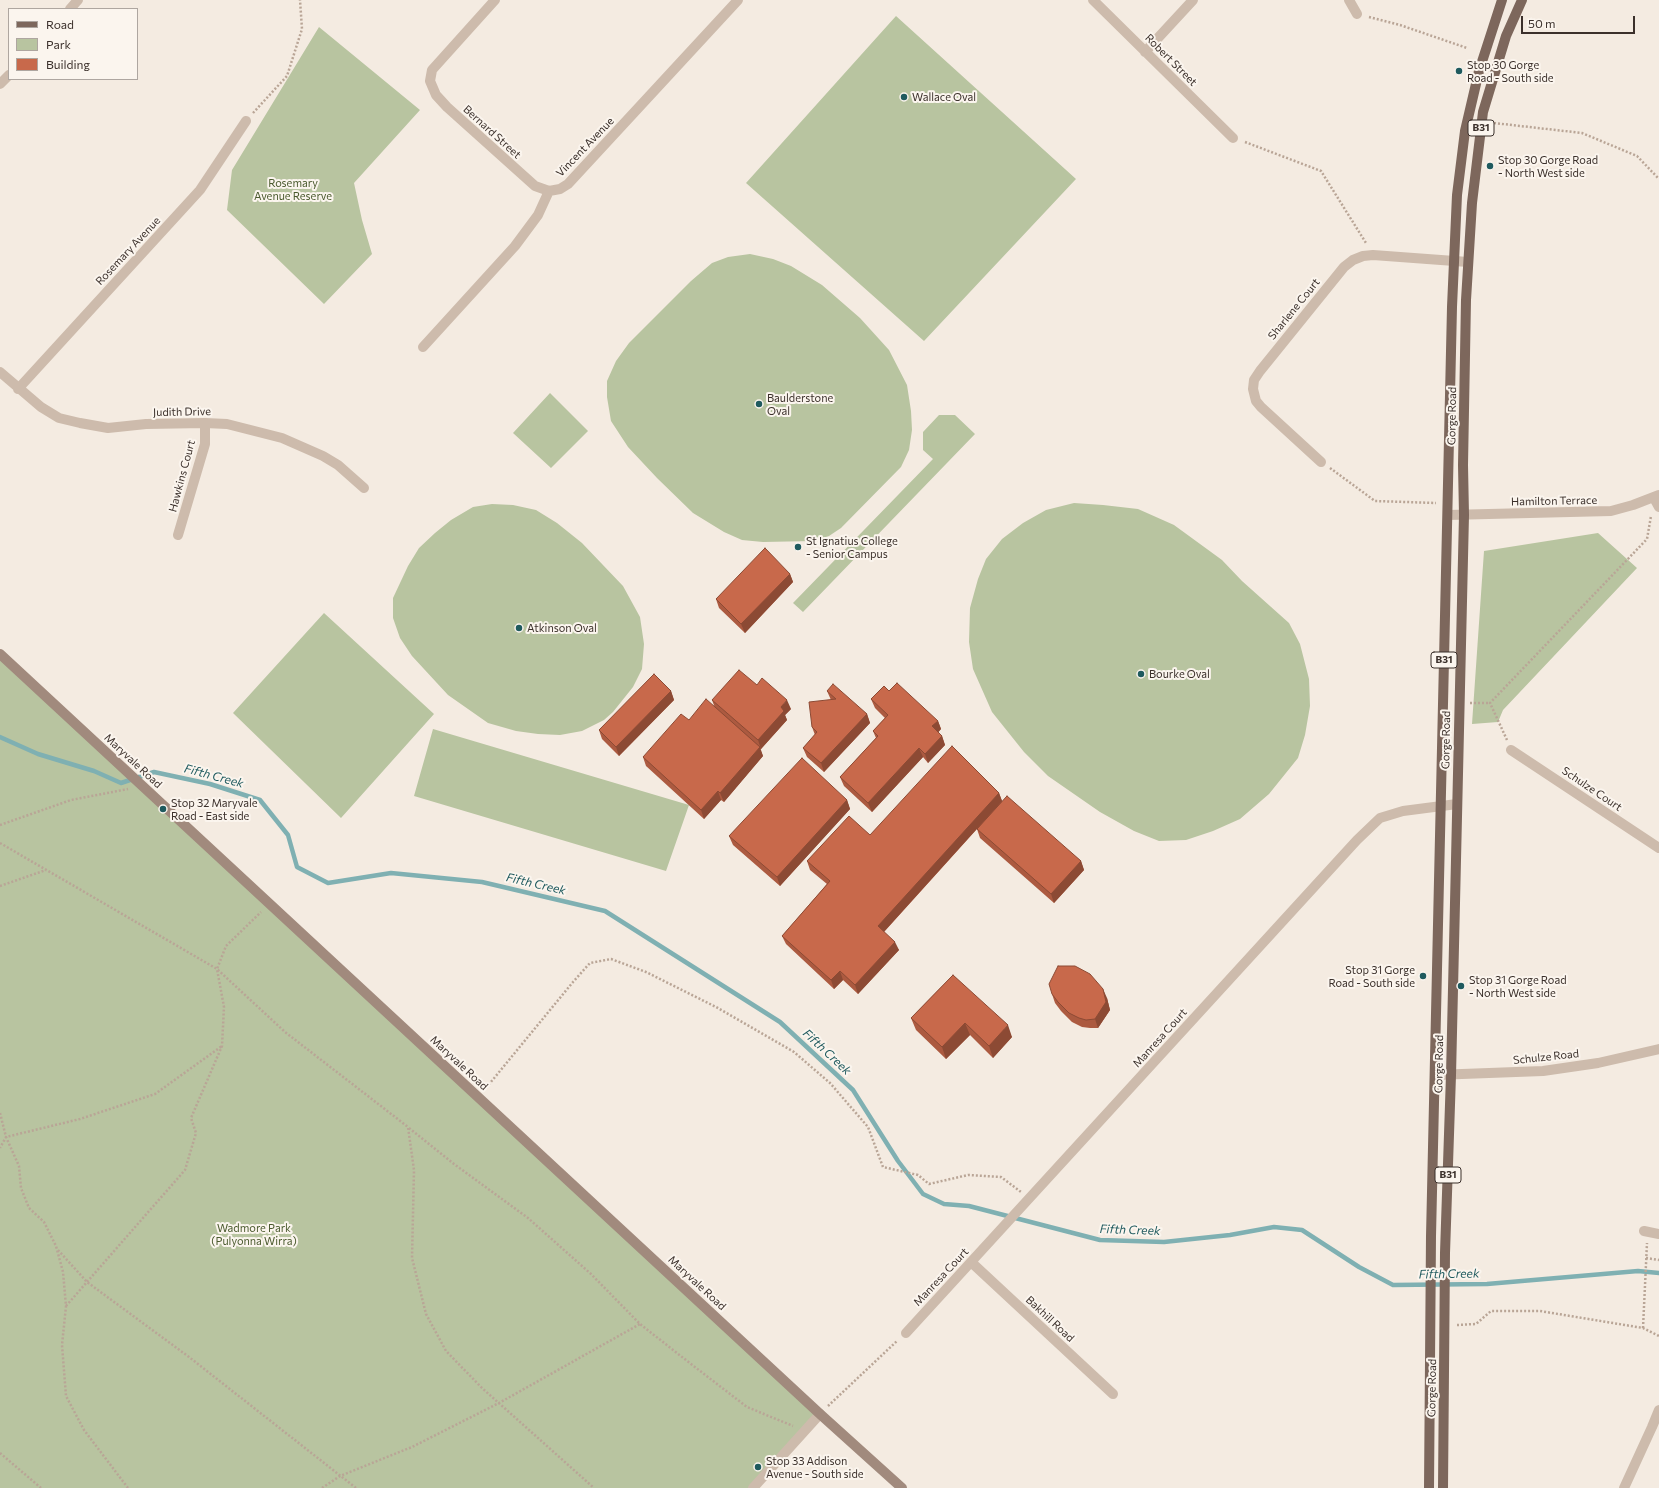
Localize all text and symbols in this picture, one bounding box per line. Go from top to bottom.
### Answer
legend [8,8,138,80]
scale bar [1523,8,1637,34]
text: 50 m [1528,16,1556,30]
text: Road [46,17,74,31]
street label: Robert Street [1142,31,1200,89]
text: Park [46,37,71,51]
text: Building [46,57,90,71]
place label: Stop 30 Gorge Road - South side [1467,58,1554,84]
marker: Stop 30 Gorge Road - South side [1454,66,1464,76]
place label: Wallace Oval [912,90,976,104]
marker: Wallace Oval [899,92,909,102]
street label: Bernard Street [460,103,524,161]
street label: Vincent Avenue [553,115,617,179]
road number: B31 [1468,120,1494,136]
place label: Stop 30 Gorge Road - North West side [1498,153,1598,179]
marker: Stop 30 Gorge Road - North West side [1485,161,1495,171]
park label: Rosemary Avenue Reserve [254,176,332,202]
street label: Rosemary Avenue [93,214,163,288]
street label: Sharlene Court [1265,276,1323,342]
street label: Gorge Road [1445,387,1459,445]
place label: Baulderstone Oval [767,391,833,417]
marker: Baulderstone Oval [754,399,764,409]
street label: Judith Drive [153,405,211,419]
street label: Hawkins Court [166,439,198,513]
street label: Hamilton Terrace [1511,494,1597,508]
place label: St Ignatius College - Senior Campus [806,534,898,560]
marker: St Ignatius College - Senior Campus [793,542,803,552]
place label: Atkinson Oval [527,621,597,635]
marker: Atkinson Oval [514,623,524,633]
road number: B31 [1431,652,1457,668]
place label: Bourke Oval [1149,667,1210,681]
marker: Bourke Oval [1136,669,1146,679]
street label: Gorge Road [1439,711,1453,769]
street label: Maryvale Road [101,731,165,791]
water label: Fifth Creek [183,761,245,791]
street label: Schulze Court [1559,764,1625,814]
place label: Stop 32 Maryvale Road - East side [171,796,258,822]
marker: Stop 32 Maryvale Road - East side [158,804,168,814]
water label: Fifth Creek [505,870,567,898]
place label: Stop 31 Gorge Road - South side [1328,963,1415,989]
marker: Stop 31 Gorge Road - South side [1418,971,1428,981]
place label: Stop 31 Gorge Road - North West side [1469,973,1567,999]
marker: Stop 31 Gorge Road - North West side [1456,981,1466,991]
street label: Manresa Court [1130,1006,1190,1070]
water label: Fifth Creek [800,1026,854,1078]
street label: Maryvale Road [427,1033,491,1093]
street label: Gorge Road [1432,1035,1446,1093]
street label: Schulze Road [1512,1047,1580,1067]
road number: B31 [1435,1167,1461,1183]
park label: Wadmore Park (Pulyonna Wirra) [211,1221,297,1247]
water label: Fifth Creek [1099,1222,1161,1238]
street label: Manresa Court [911,1245,971,1309]
street label: Maryvale Road [665,1253,729,1313]
water label: Fifth Creek [1418,1266,1480,1282]
street label: Bakhill Road [1023,1293,1077,1345]
street label: Gorge Road [1425,1359,1439,1417]
place label: Stop 33 Addison Avenue - South side [766,1454,864,1480]
marker: Stop 33 Addison Avenue - South side [753,1462,763,1472]

